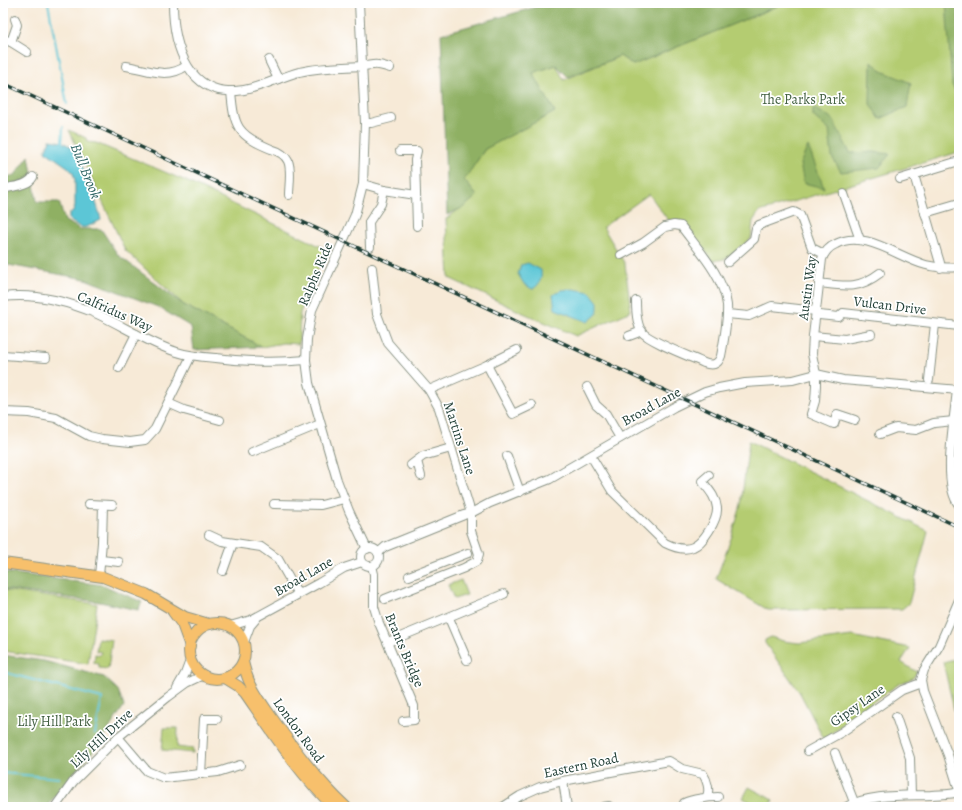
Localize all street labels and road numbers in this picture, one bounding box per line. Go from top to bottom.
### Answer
street label: Ralphs Ride [294,239,337,309]
street label: Austin Way [793,254,821,322]
street label: Calfridus Way [74,286,156,337]
street label: Vulcan Drive [851,291,927,319]
street label: Broad Lane [618,382,684,430]
street label: Martins Lane [439,399,480,477]
street label: Broad Lane [270,552,336,601]
street label: Brants Bridge [380,610,429,690]
street label: Gipsy Lane [826,680,888,731]
street label: London Road [269,694,329,767]
street label: Lily Hill Drive [66,705,137,772]
street label: Eastern Road [542,748,621,783]

